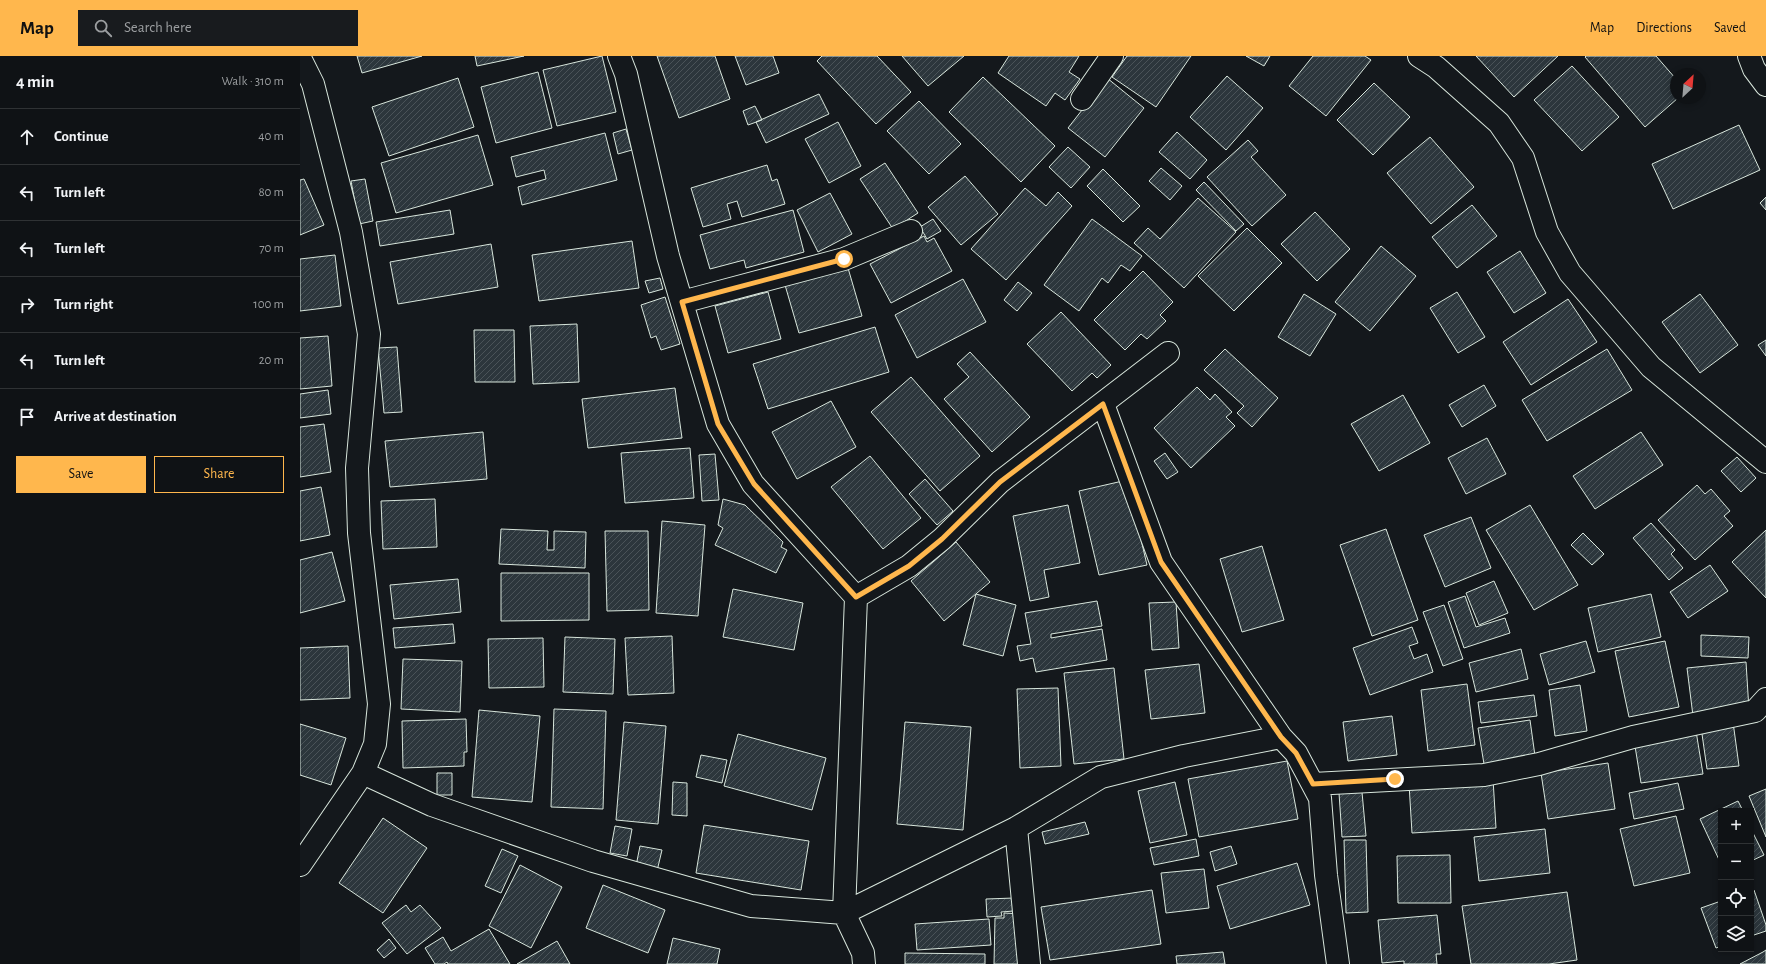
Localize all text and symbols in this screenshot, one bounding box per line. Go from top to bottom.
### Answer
search box [78,10,358,46]
icon: search [92,17,114,39]
text: Map [20,19,54,38]
text: Search here [124,20,192,35]
text: Map [1590,21,1614,35]
text: Directions [1636,21,1692,35]
text: Saved [1714,21,1746,35]
north arrow [1670,68,1706,104]
text: 4 min [16,73,54,90]
text: Walk · 310 m [221,75,284,88]
icon: ahead [16,126,38,148]
text: Continue [54,129,109,144]
text: 40 m [258,130,284,143]
icon: left [16,182,38,204]
text: Turn left [54,185,105,200]
text: 80 m [258,186,284,199]
icon: left [16,238,38,260]
text: Turn left [54,241,105,256]
text: 70 m [259,242,284,255]
route start [835,250,853,268]
icon: right [16,294,38,316]
text: Turn right [54,297,113,312]
text: 100 m [253,298,284,311]
icon: left [16,350,38,372]
text: Turn left [54,353,105,368]
text: 20 m [259,354,284,367]
icon: arrive [16,406,38,428]
text: Arrive at destination [54,409,177,424]
button: Save [16,456,146,493]
button: Share [154,456,284,493]
route end [1386,770,1404,788]
map controls [1718,808,1754,952]
button: + [1718,808,1754,844]
button: − [1718,844,1754,880]
button: locate [1718,880,1754,916]
button: layers [1718,916,1754,952]

